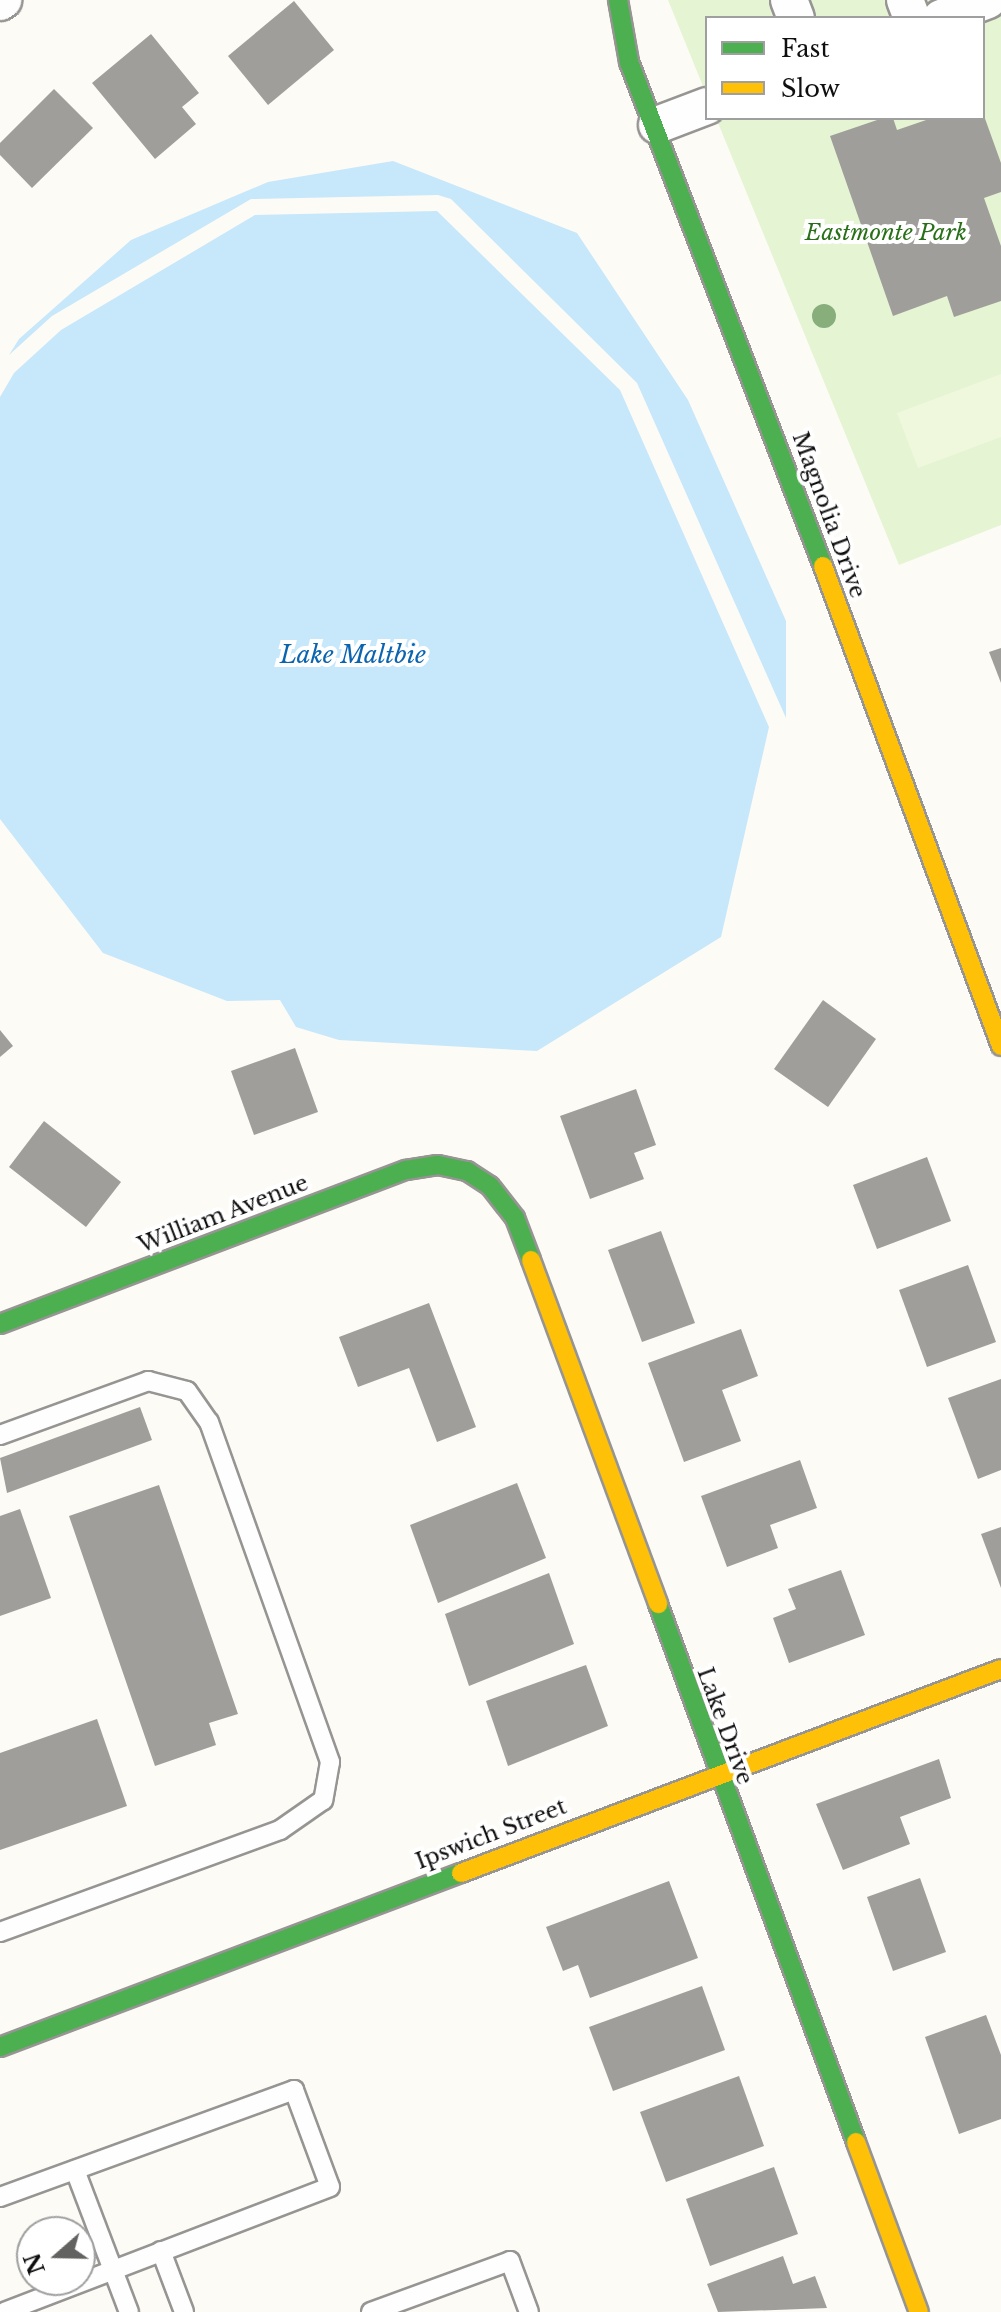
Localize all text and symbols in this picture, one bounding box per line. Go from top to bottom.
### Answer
legend [705,16,985,120]
text: Fast [781,34,829,63]
text: Slow [781,74,840,103]
park label: Eastmonte Park [805,220,967,246]
street label: Magnolia Drive [787,428,871,602]
water label: Lake Maltbie [280,641,426,669]
street label: William Avenue [134,1169,312,1259]
street label: Lake Drive [692,1664,758,1788]
street label: Ipswich Street [412,1793,570,1875]
north arrow [16,2216,96,2296]
text: N [19,2249,51,2278]

